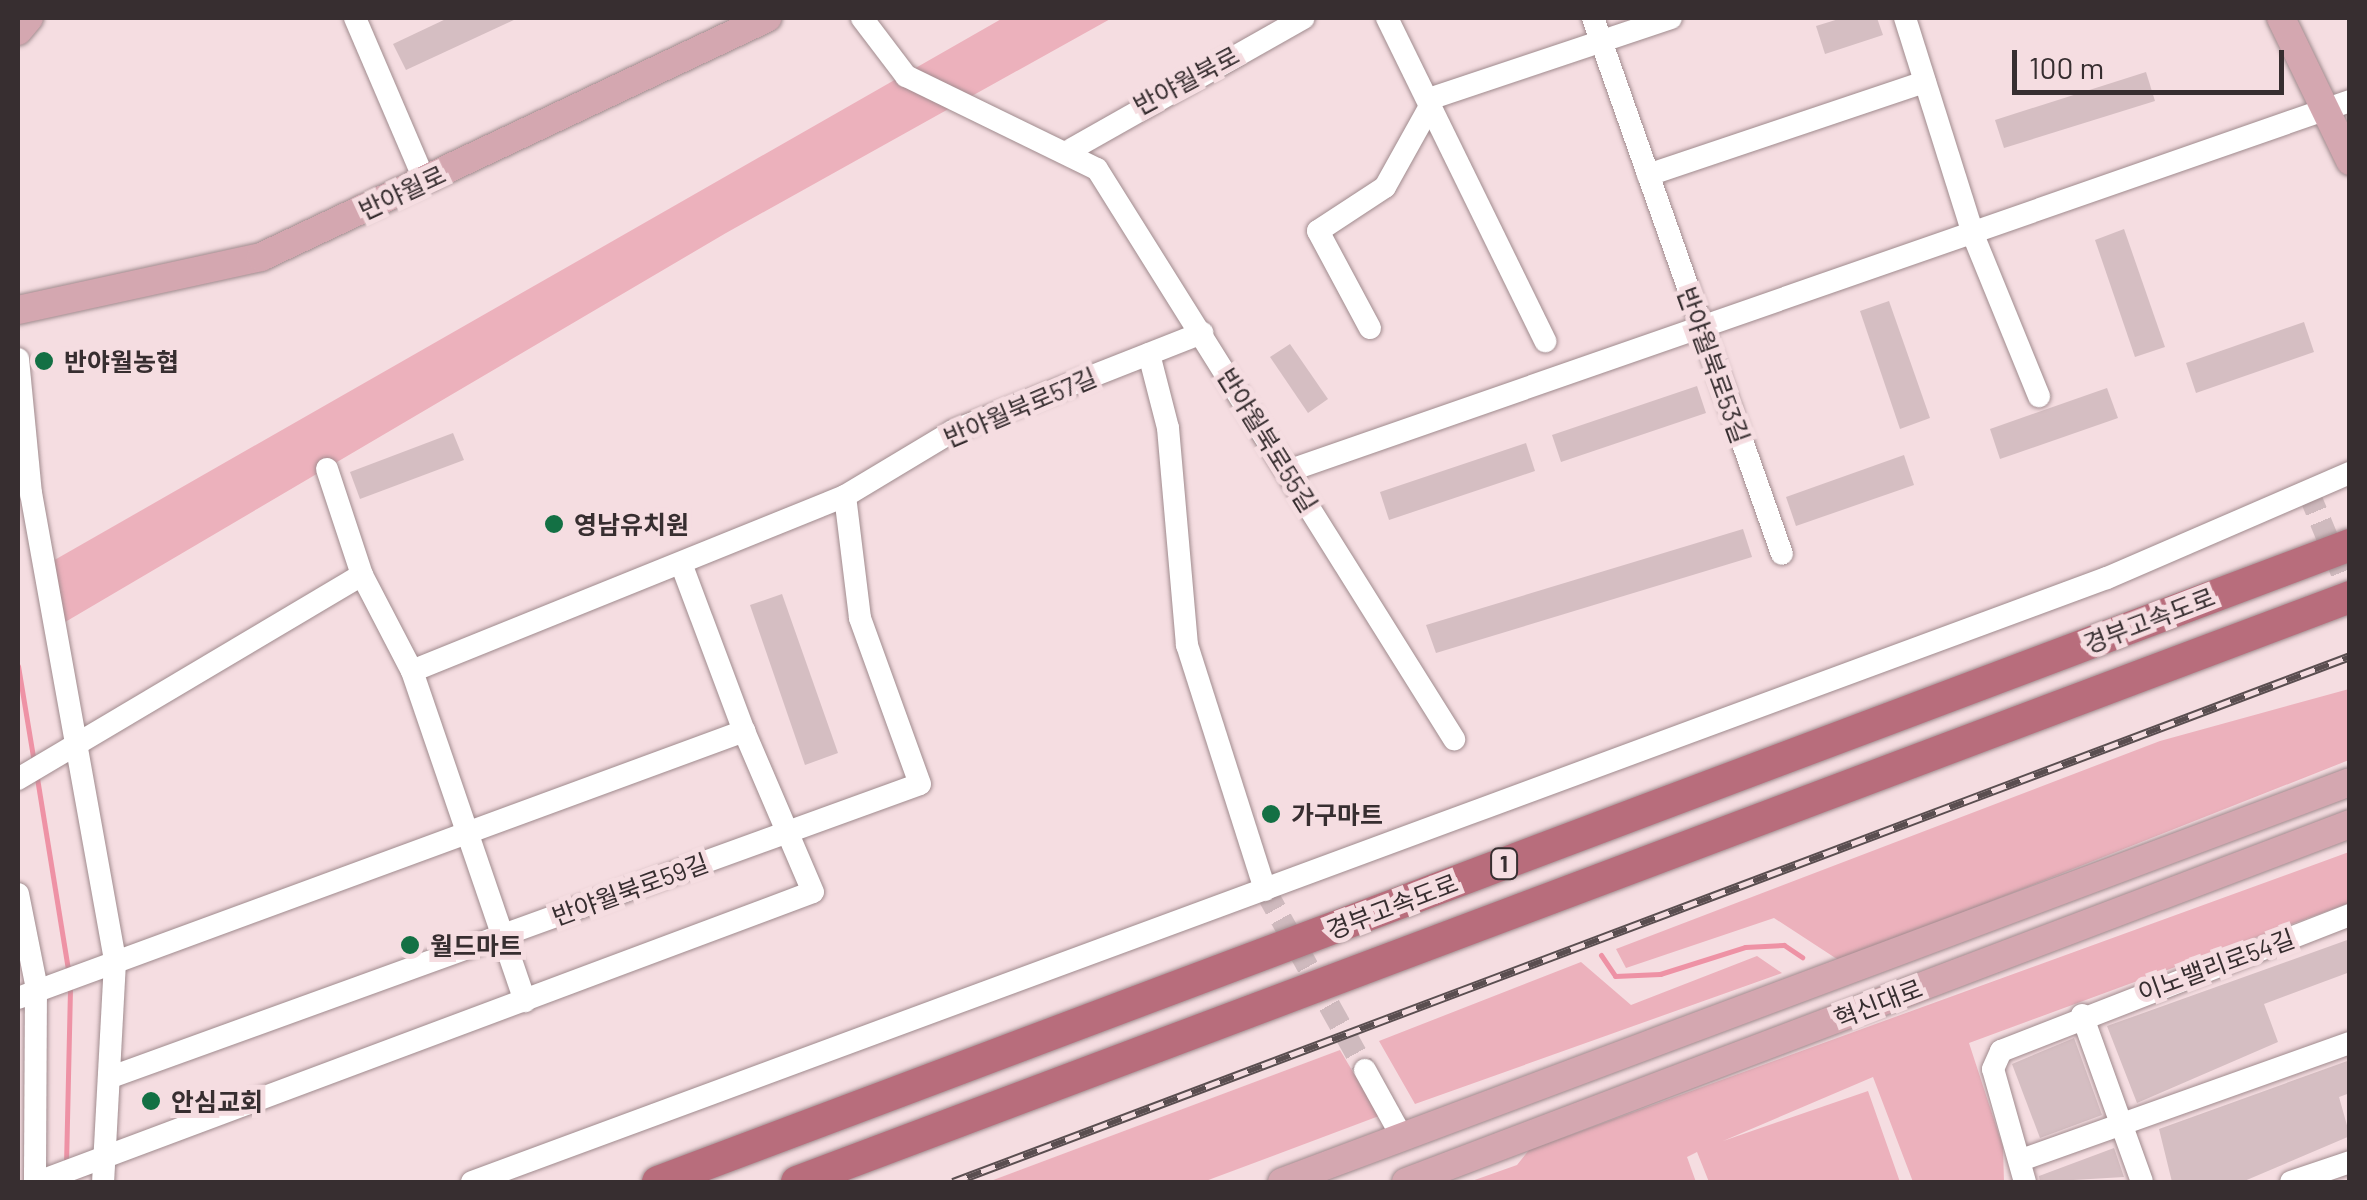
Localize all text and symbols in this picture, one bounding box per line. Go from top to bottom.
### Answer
scale bar [2017,30,2290,92]
street label: 반야월북로 [1128,40,1244,120]
text: 100 m [2029,49,2104,85]
street label: 반야월로 [354,159,450,225]
street label: 반야월북로53길 [1672,283,1756,447]
place label: 반야월농협 [64,346,179,376]
marker: 반야월농협 [33,350,55,372]
street label: 반야월북로57길 [939,361,1101,453]
street label: 반야월북로55길 [1212,363,1324,517]
place label: 영남유치원 [574,509,689,539]
marker: 영남유치원 [543,513,565,535]
street label: 경부고속도로 [2079,581,2219,659]
place label: 가구마트 [1291,799,1383,829]
marker: 가구마트 [1260,803,1282,825]
street label: 반야월북로59길 [548,847,712,931]
road number: 1 [1489,847,1519,881]
street label: 경부고속도로 [1322,867,1462,945]
street label: 이노밸리로54길 [2134,923,2298,1007]
place label: 월드마트 [430,930,522,960]
marker: 월드마트 [399,934,421,956]
street label: 혁신대로 [1830,973,1926,1033]
place label: 안심교회 [171,1086,263,1116]
marker: 안심교회 [140,1090,162,1112]

